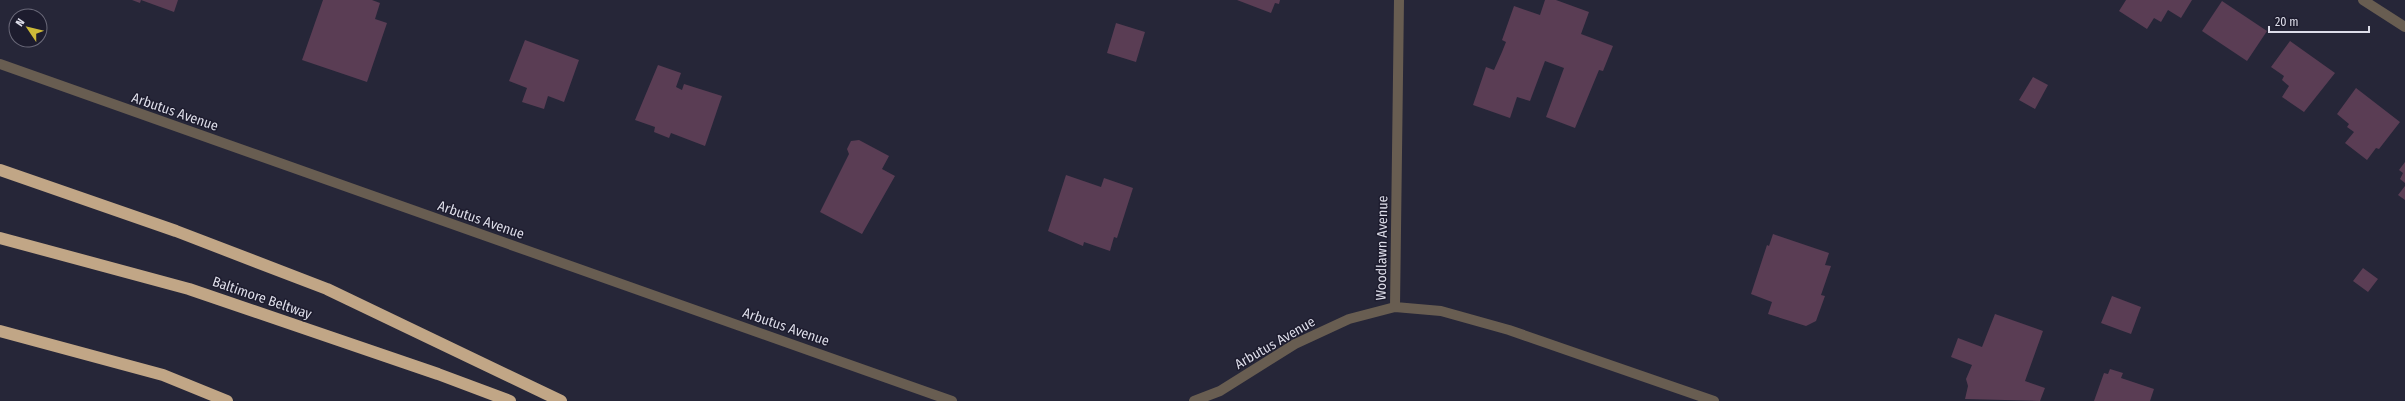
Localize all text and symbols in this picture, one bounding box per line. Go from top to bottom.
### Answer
north arrow [8,8,48,48]
scale bar [2269,8,2369,34]
text: 20 m [2275,15,2299,29]
text: N [13,16,27,29]
street label: Arbutus Avenue [130,89,221,135]
street label: Woodlawn Avenue [1373,195,1391,301]
street label: Arbutus Avenue [436,197,527,243]
street label: Baltimore Beltway [210,273,315,323]
street label: Arbutus Avenue [741,304,832,350]
street label: Arbutus Avenue [1232,313,1318,373]

